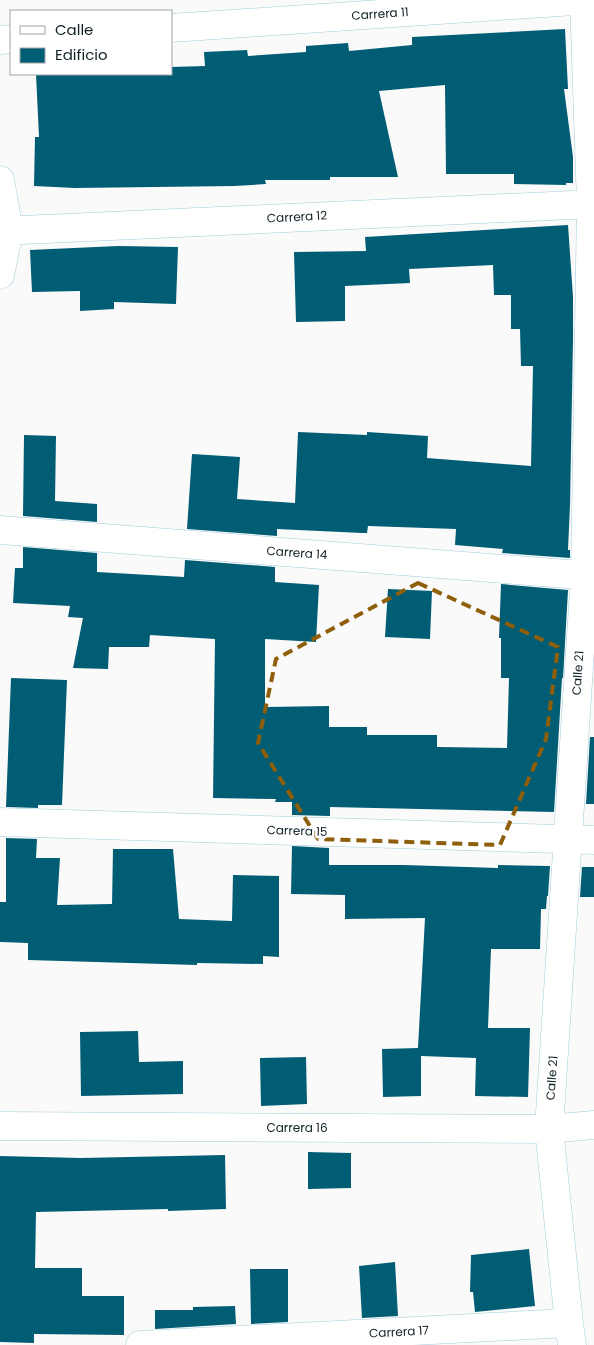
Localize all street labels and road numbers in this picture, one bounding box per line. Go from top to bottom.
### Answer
street label: Carrera 11 [351,3,409,24]
street label: Carrera 12 [266,206,328,227]
street label: Carrera 14 [266,542,328,563]
street label: Calle 21 [567,650,588,696]
street label: Carrera 15 [266,821,328,840]
street label: Calle 21 [541,1055,562,1101]
street label: Carrera 16 [266,1119,328,1136]
street label: Carrera 17 [369,1321,430,1342]

